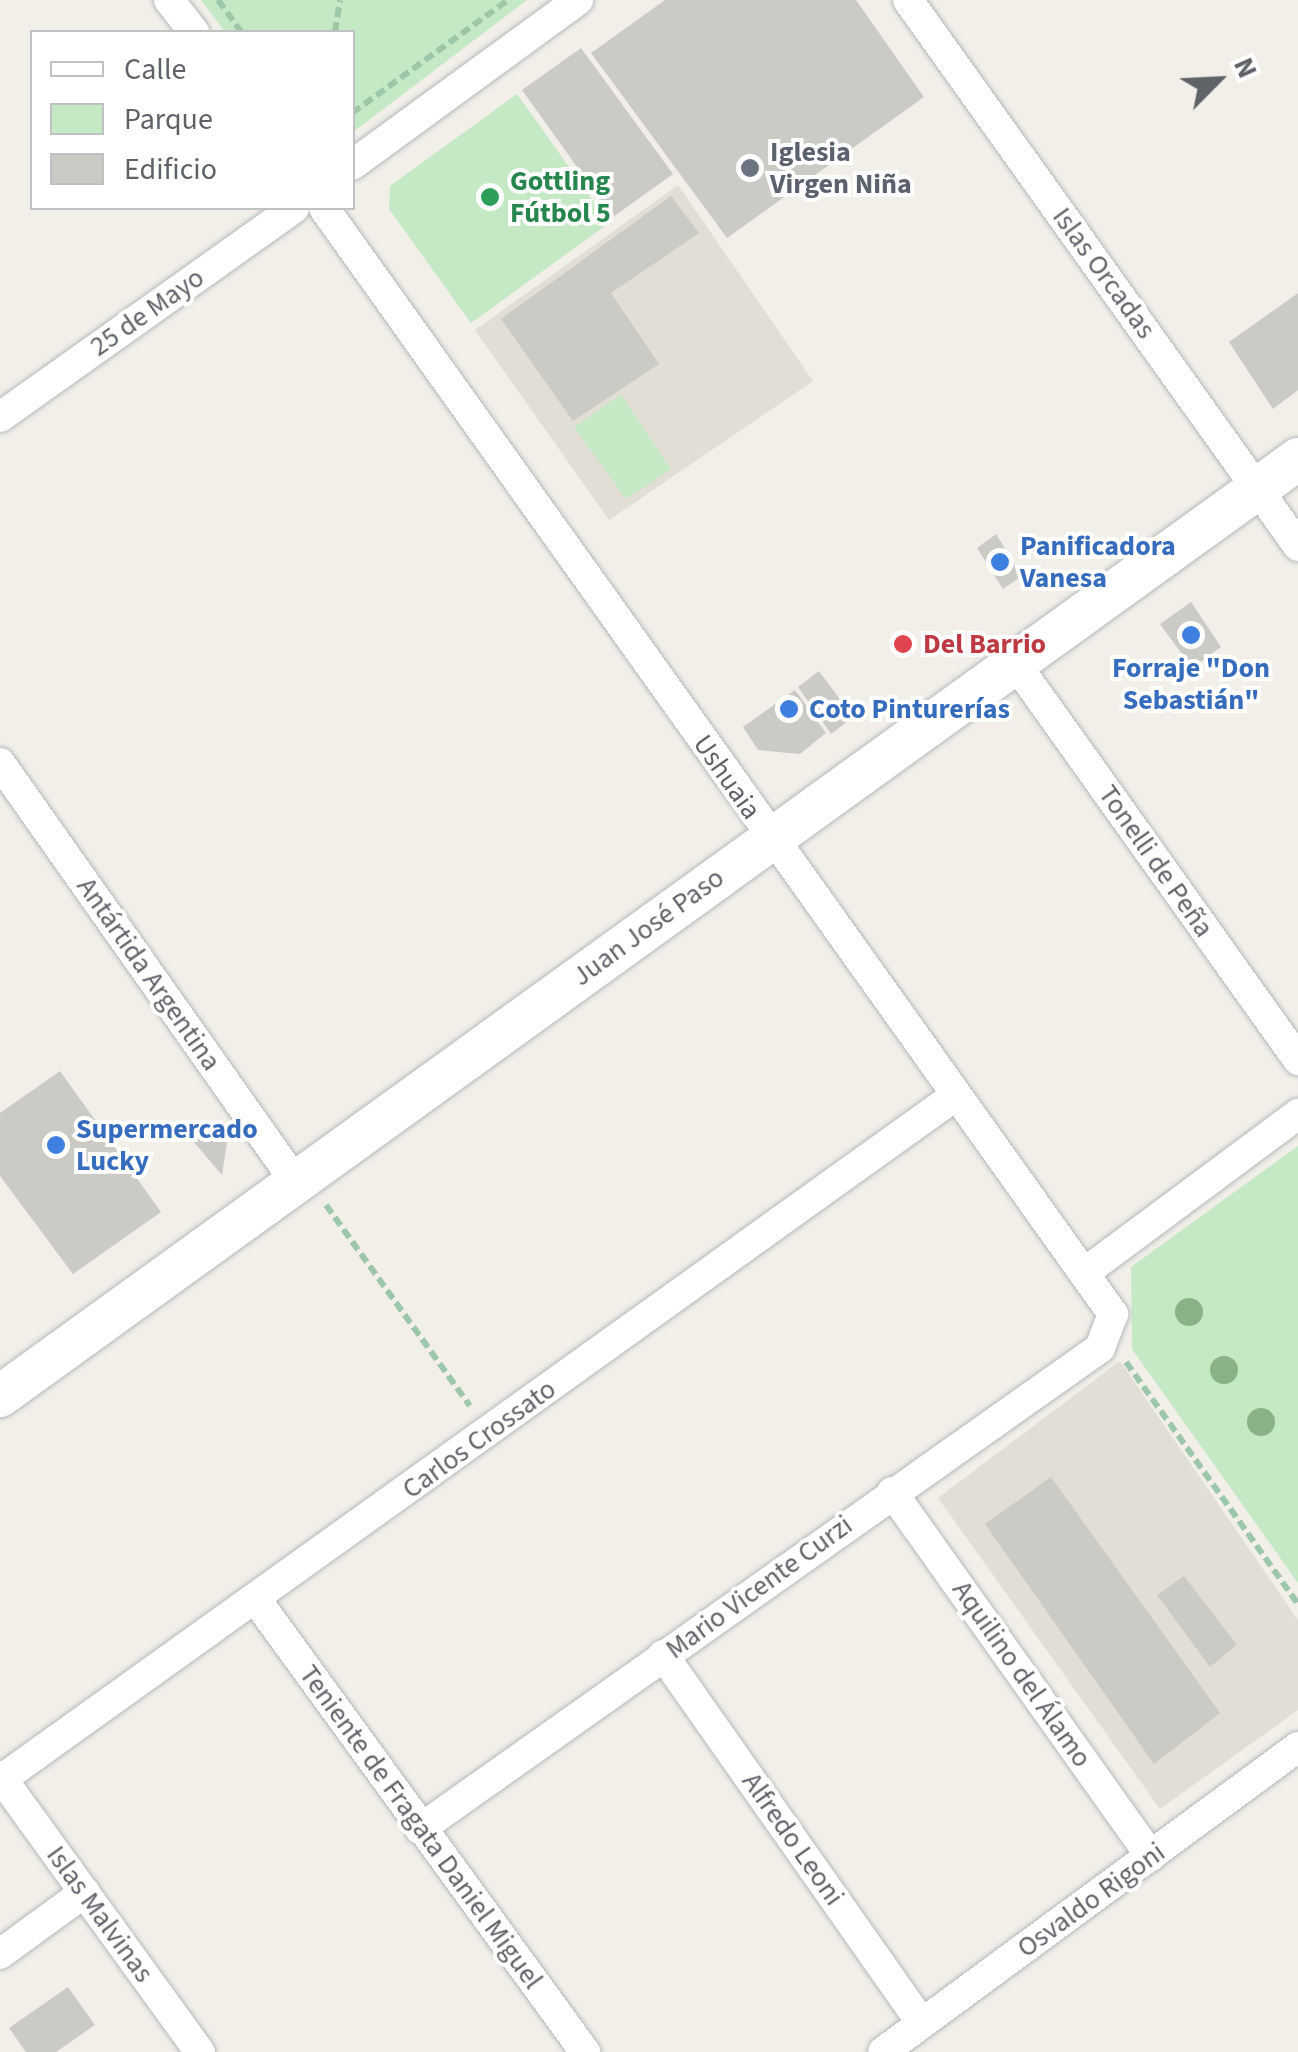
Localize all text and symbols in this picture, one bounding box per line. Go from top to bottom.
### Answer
legend [30,30,355,210]
north arrow [1168,30,1268,130]
text: Calle [124,48,186,91]
text: N [1223,51,1267,84]
text: Parque [124,98,213,141]
place label: Iglesia Virgen Niña [770,135,912,201]
text: Edificio [124,148,217,191]
marker: Iglesia Virgen Niña [739,157,761,179]
place label: Gottling Fútbol 5 [510,164,611,230]
marker: Gottling Fútbol 5 [479,186,501,208]
street label: Islas Orcadas [1045,201,1163,345]
street label: 25 de Mayo [84,261,210,363]
place label: Panificadora Vanesa [1020,529,1176,595]
marker: Panificadora Vanesa [989,551,1011,573]
marker: Forraje "Don Sebastián" [1180,624,1202,646]
place label: Del Barrio [923,627,1046,661]
marker: Del Barrio [892,633,914,655]
place label: Forraje "Don Sebastián" [1112,651,1270,717]
place label: Coto Pinturerías [809,692,1010,726]
marker: Coto Pinturerías [778,698,800,720]
street label: Ushuaia [686,728,768,826]
street label: Tonelli de Peña [1091,779,1221,943]
street label: Juan José Paso [566,861,730,993]
street label: Antártida Argentina [70,871,228,1077]
place label: Supermercado Lucky [76,1112,258,1178]
marker: Supermercado Lucky [45,1134,67,1156]
street label: Carlos Crossato [396,1372,562,1506]
street label: Mario Vicente Curzi [659,1508,859,1666]
street label: Aquilino del Álamo [945,1574,1099,1774]
street label: Teniente de Fragata Daniel Miguel [292,1658,550,1996]
street label: Alfredo Leoni [735,1766,851,1912]
street label: Osvaldo Rigoni [1011,1835,1171,1965]
street label: Islas Malvinas [39,1839,161,1989]

